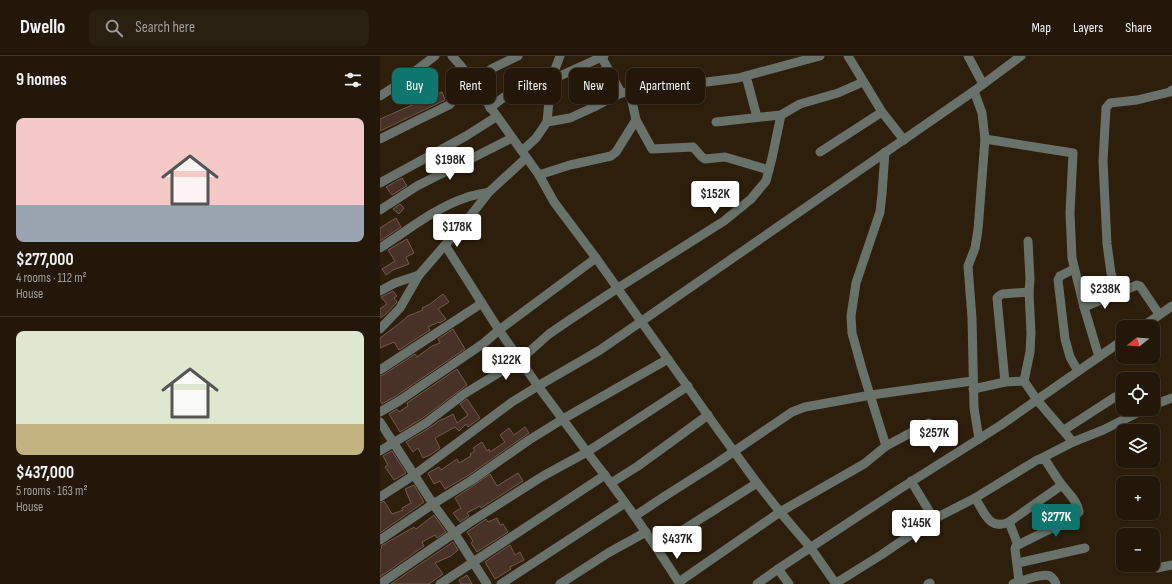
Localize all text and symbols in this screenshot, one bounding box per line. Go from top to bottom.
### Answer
search box [89,10,369,46]
text: Dwello [20,16,65,39]
icon: search [103,17,125,39]
text: Search here [135,18,195,37]
text: Map [1031,19,1051,36]
text: Layers [1073,19,1103,36]
text: Share [1125,19,1152,36]
chip: Buy [392,68,438,104]
chip: Rent [446,68,496,104]
chip: Filters [504,68,561,104]
chip: New [569,68,618,104]
chip: Apartment [626,68,705,104]
icon: filters [342,69,364,91]
text: 9 homes [16,70,67,90]
icon: home [154,144,226,216]
pin: $198K [422,147,478,181]
text: $198K [435,152,465,168]
pin: $152K [687,181,743,215]
text: $152K [700,186,730,202]
pin: $178K [429,214,485,248]
text: $178K [442,219,472,235]
text: $277,000 [16,250,74,270]
text: 4 rooms · 112 m² [16,270,87,286]
pin: $238K [1077,276,1133,310]
text: $238K [1090,281,1120,297]
text: House [16,286,43,302]
north arrow [1116,320,1160,364]
map controls [1116,320,1160,572]
pin: $122K [478,347,534,381]
text: $122K [491,352,521,368]
icon: home [154,357,226,429]
button: locate [1116,372,1160,416]
pin: $257K [906,420,962,454]
button: layers [1116,424,1160,468]
text: $257K [919,425,949,441]
text: $437,000 [16,463,74,483]
button: + [1116,476,1160,520]
text: 5 rooms · 163 m² [16,483,87,499]
text: House [16,499,43,515]
pin: $277K [1028,504,1084,538]
text: $277K [1041,509,1071,525]
pin: $145K [888,510,944,544]
text: $145K [901,515,931,531]
pin: $437K [649,526,705,560]
button: − [1116,528,1160,572]
text: $437K [662,531,692,547]

